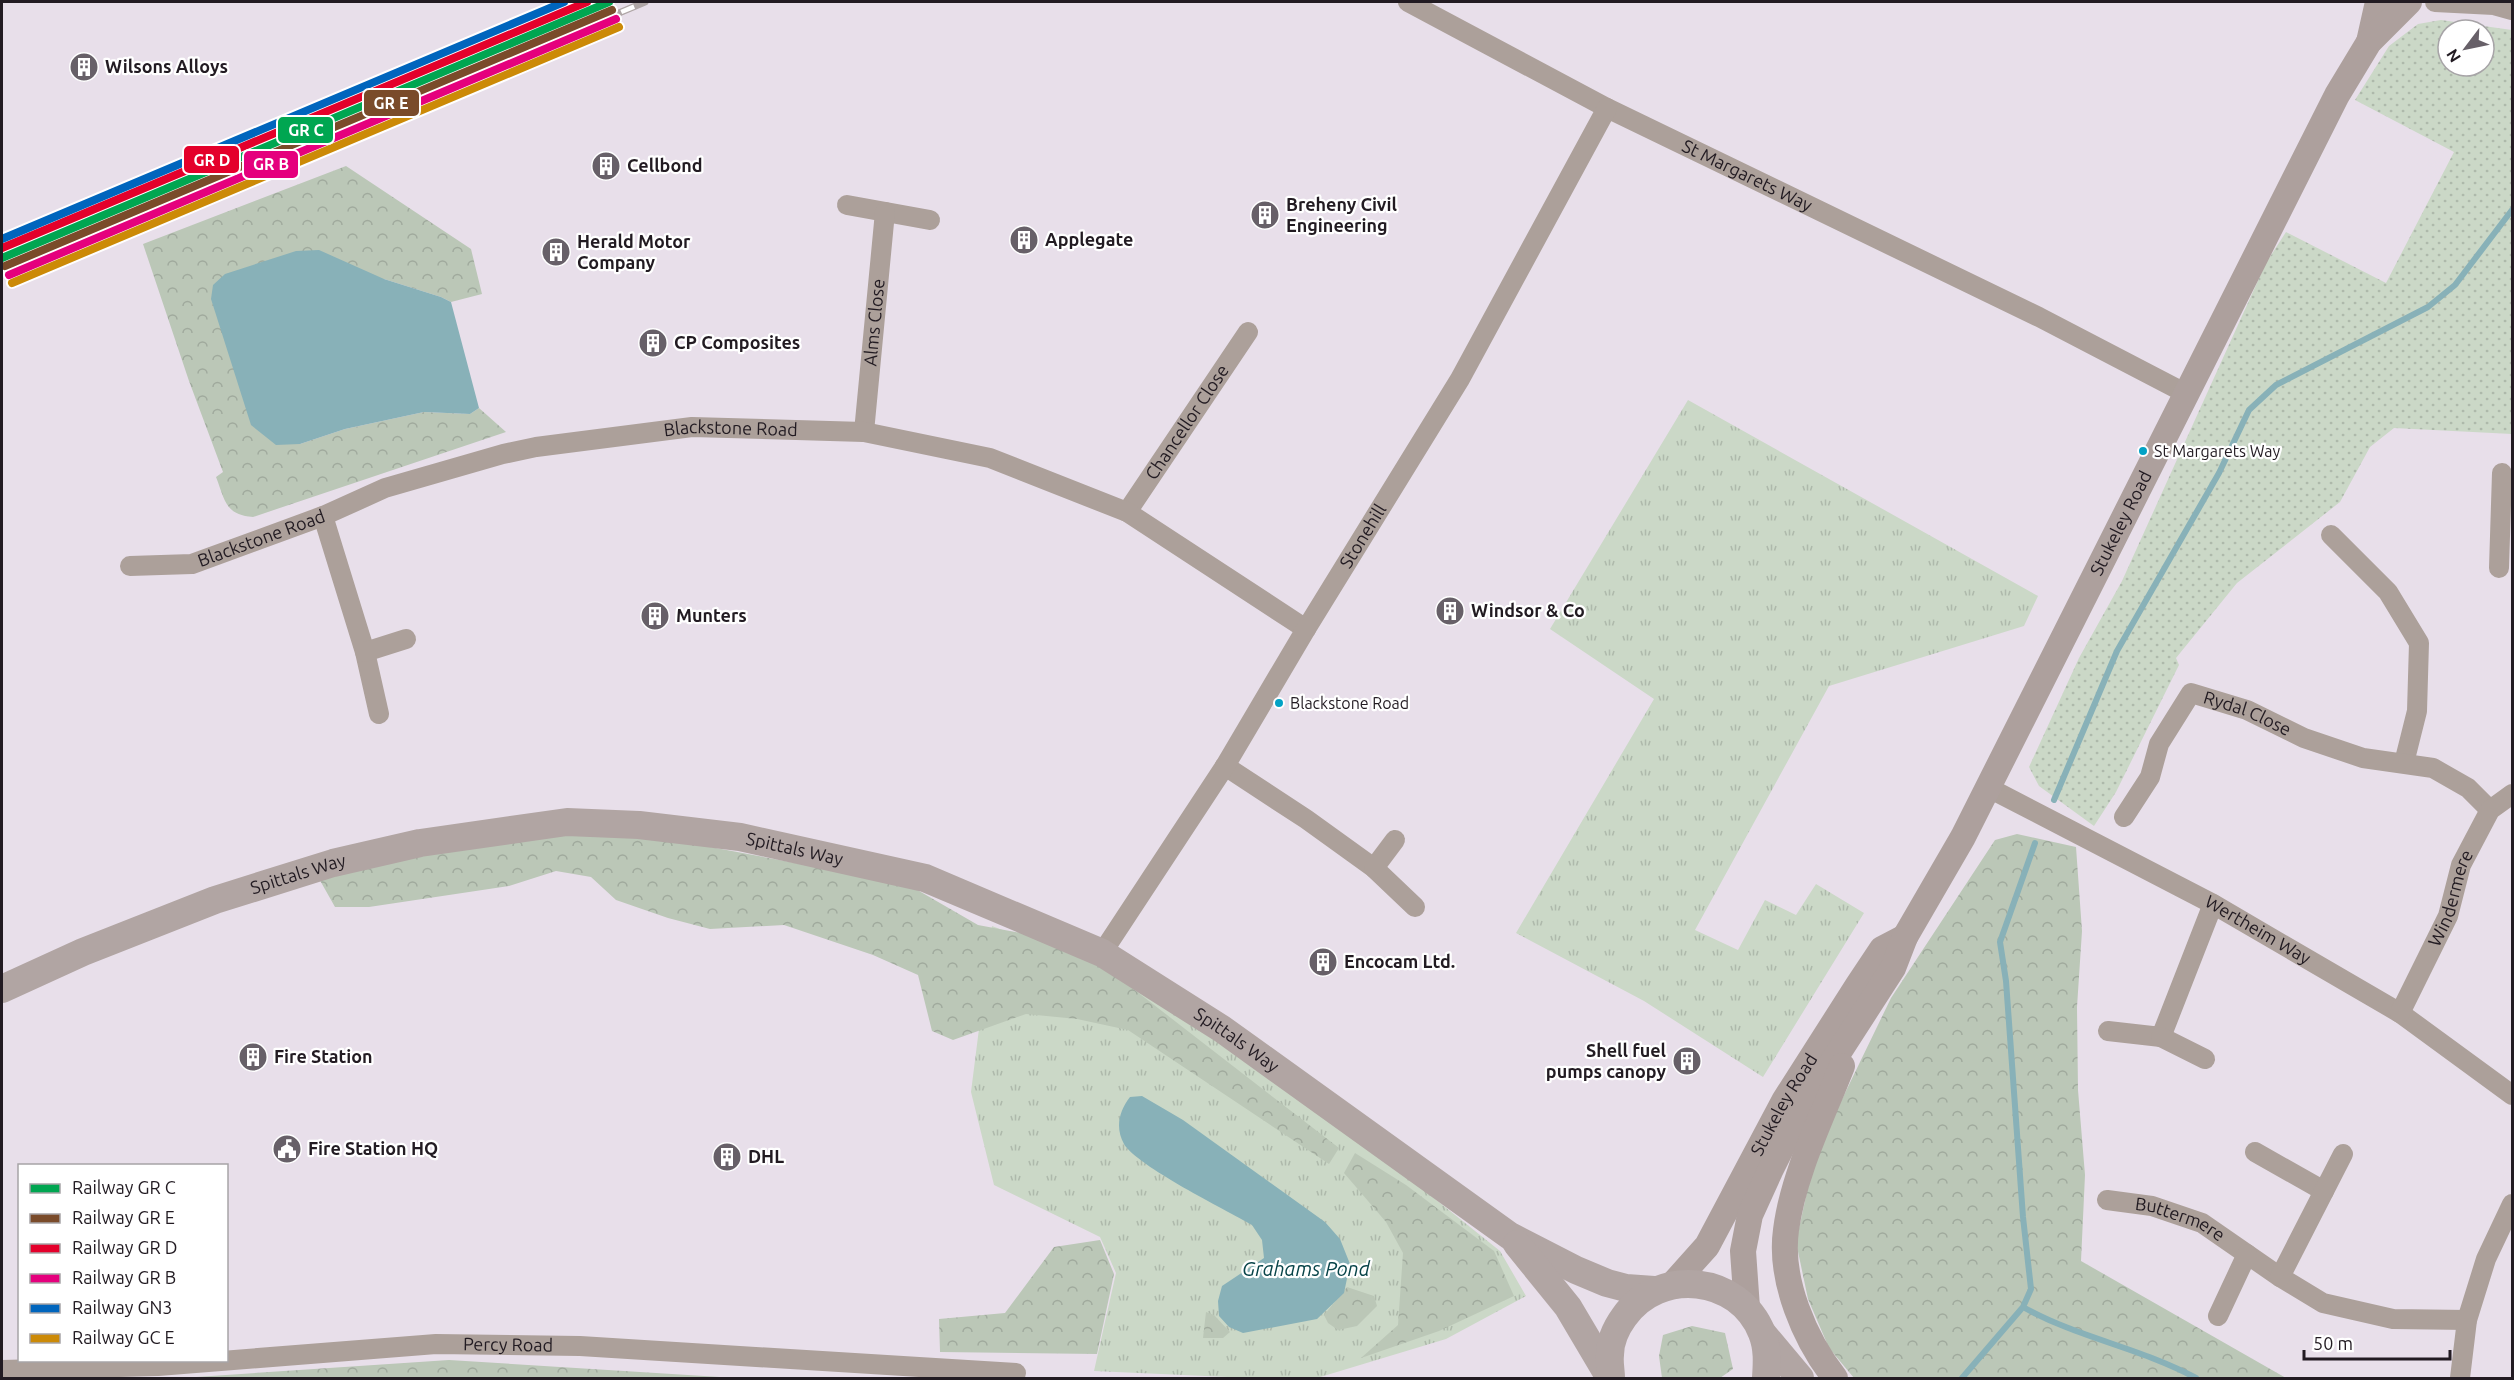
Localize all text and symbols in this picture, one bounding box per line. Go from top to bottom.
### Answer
north arrow [2436,18,2496,78]
text: N [2442,46,2464,66]
building icon: Wilsons Alloys [68,51,100,83]
place label: Wilsons Alloys [105,56,228,76]
line badge: GR E [363,89,420,117]
text: GR E [374,94,408,112]
line badge: GR C [277,116,334,144]
text: GR C [288,121,324,139]
street label: St Margarets Way [1679,135,1816,215]
line badge: GR D [183,145,240,174]
line badge: GR B [243,150,299,179]
building icon: Cellbond [590,150,622,182]
text: GR D [193,151,231,169]
text: GR B [253,155,289,173]
place label: Cellbond [627,155,703,175]
place label: Breheny Civil Engineering [1286,194,1397,235]
building icon: Breheny Civil Engineering [1249,199,1281,231]
building icon: Applegate [1008,224,1040,256]
place label: Applegate [1045,229,1133,249]
place label: Herald Motor Company [577,231,691,272]
building icon: Herald Motor Company [540,236,572,268]
street label: Alms Close [859,278,888,367]
building icon: CP Composites [637,327,669,359]
place label: CP Composites [674,332,800,352]
street label: Chancellor Close [1141,361,1232,483]
street label: Blackstone Road [662,416,798,440]
place label: St Margarets Way [2154,442,2280,460]
marker: St Margarets Way [2137,445,2149,457]
street label: Stukeley Road [2086,467,2155,578]
street label: Stonehill [1335,500,1390,571]
street label: Blackstone Road [195,505,328,570]
building icon: Windsor & Co [1434,595,1466,627]
building icon: Munters [639,600,671,632]
place label: Windsor & Co [1471,600,1585,620]
place label: Munters [676,605,747,625]
street label: Rydal Close [2201,686,2295,739]
place label: Blackstone Road [1290,694,1409,712]
marker: Blackstone Road [1273,697,1285,709]
street label: Spittals Way [744,828,845,869]
street label: Windermere [2424,846,2476,949]
street label: Spittals Way [248,849,348,897]
street label: Wertheim Way [2202,891,2315,968]
building icon: Encocam Ltd. [1307,946,1339,978]
place label: Encocam Ltd. [1344,951,1455,971]
street label: Spittals Way [1191,1003,1283,1076]
place label: Shell fuel pumps canopy [1546,1040,1667,1081]
building icon: Fire Station [237,1041,269,1073]
building icon: Shell fuel pumps canopy [1671,1045,1703,1077]
place label: Fire Station [274,1046,373,1066]
street label: Stukeley Road [1746,1049,1821,1159]
public building icon: Fire Station HQ [271,1133,303,1165]
place label: Fire Station HQ [308,1138,438,1158]
building icon: DHL [711,1141,743,1173]
place label: DHL [748,1146,784,1166]
legend [18,1164,228,1362]
text: Railway GR C [72,1177,176,1197]
street label: Buttermere [2134,1193,2229,1245]
text: Railway GR E [72,1207,175,1227]
text: Railway GR D [72,1237,177,1257]
water label: Grahams Pond [1242,1257,1371,1280]
text: Railway GR B [72,1267,176,1287]
text: Railway GN3 [72,1297,172,1317]
scale bar [2304,1323,2450,1361]
text: Railway GC E [72,1327,175,1347]
street label: Percy Road [463,1333,553,1355]
text: 50 m [2313,1333,2353,1353]

